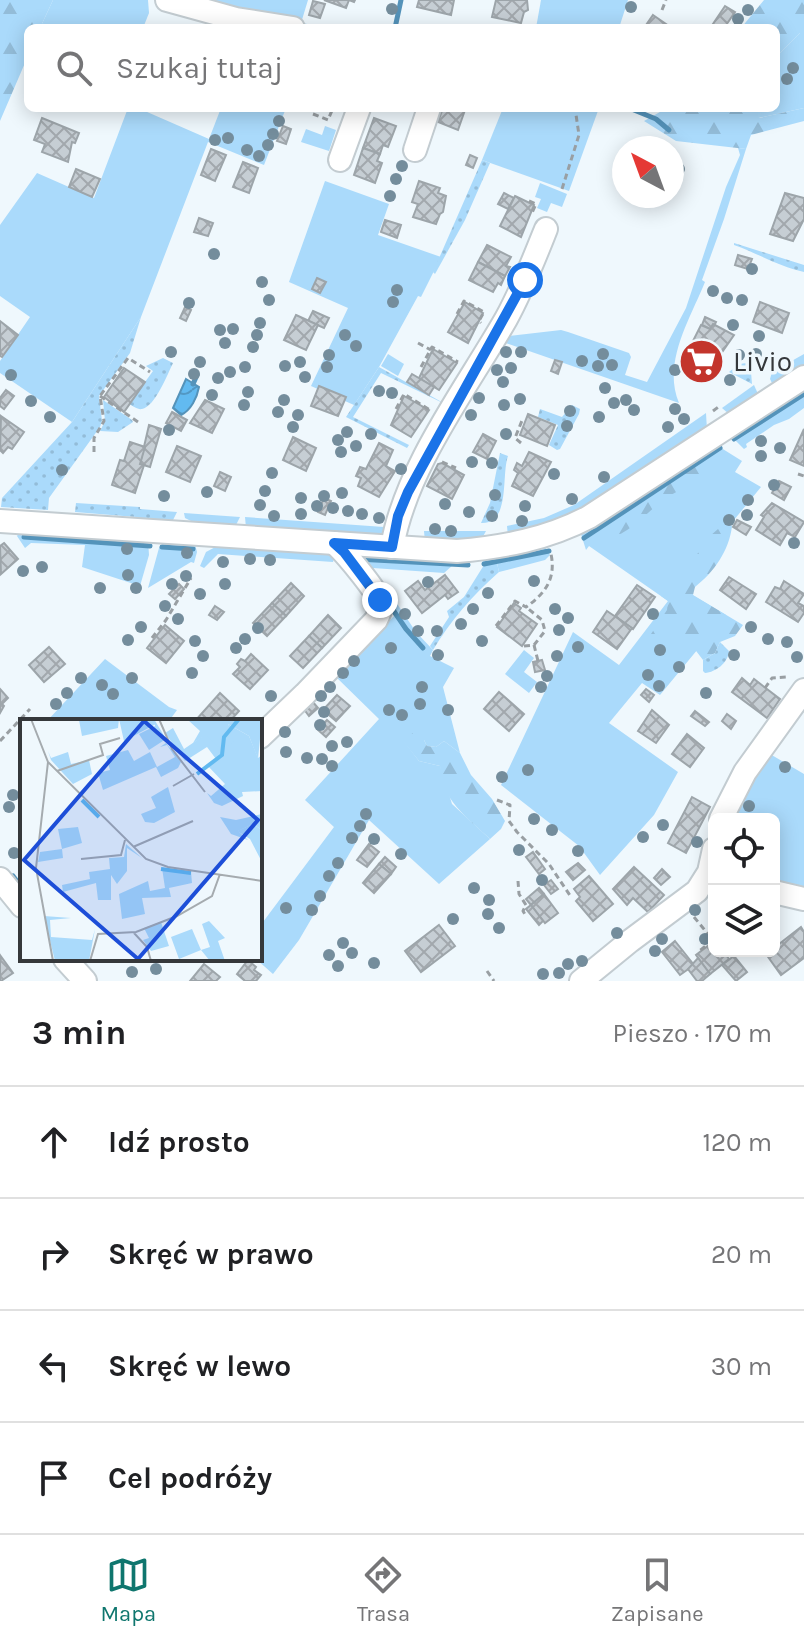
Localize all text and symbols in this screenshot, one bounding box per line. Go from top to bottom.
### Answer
search box [24,24,780,112]
icon: search [52,46,96,90]
text: Szukaj tutaj [116,50,283,86]
north arrow [612,136,684,208]
route start [507,262,543,298]
supermarket icon: Livio [678,337,726,385]
place label: Livio [733,345,792,378]
route end [362,582,398,618]
inset map [20,719,262,961]
map controls [708,813,780,957]
button: locate [708,813,780,885]
button: layers [708,885,780,957]
text: 3 min [32,1013,126,1053]
text: Pieszo · 170 m [613,1018,772,1049]
icon: ahead [32,1120,76,1164]
text: Idź prosto [108,1124,250,1160]
text: 120 m [702,1127,772,1158]
icon: right [32,1232,76,1276]
text: Skręć w prawo [108,1236,314,1272]
text: 20 m [711,1239,772,1270]
icon: left [32,1344,76,1388]
text: Skręć w lewo [108,1348,291,1384]
text: 30 m [711,1351,772,1382]
icon: arrive [32,1456,76,1500]
text: Cel podróży [108,1460,272,1496]
tab: Mapa [100,1553,156,1627]
tab: Trasa [357,1553,410,1627]
tab: Zapisane [611,1553,704,1627]

